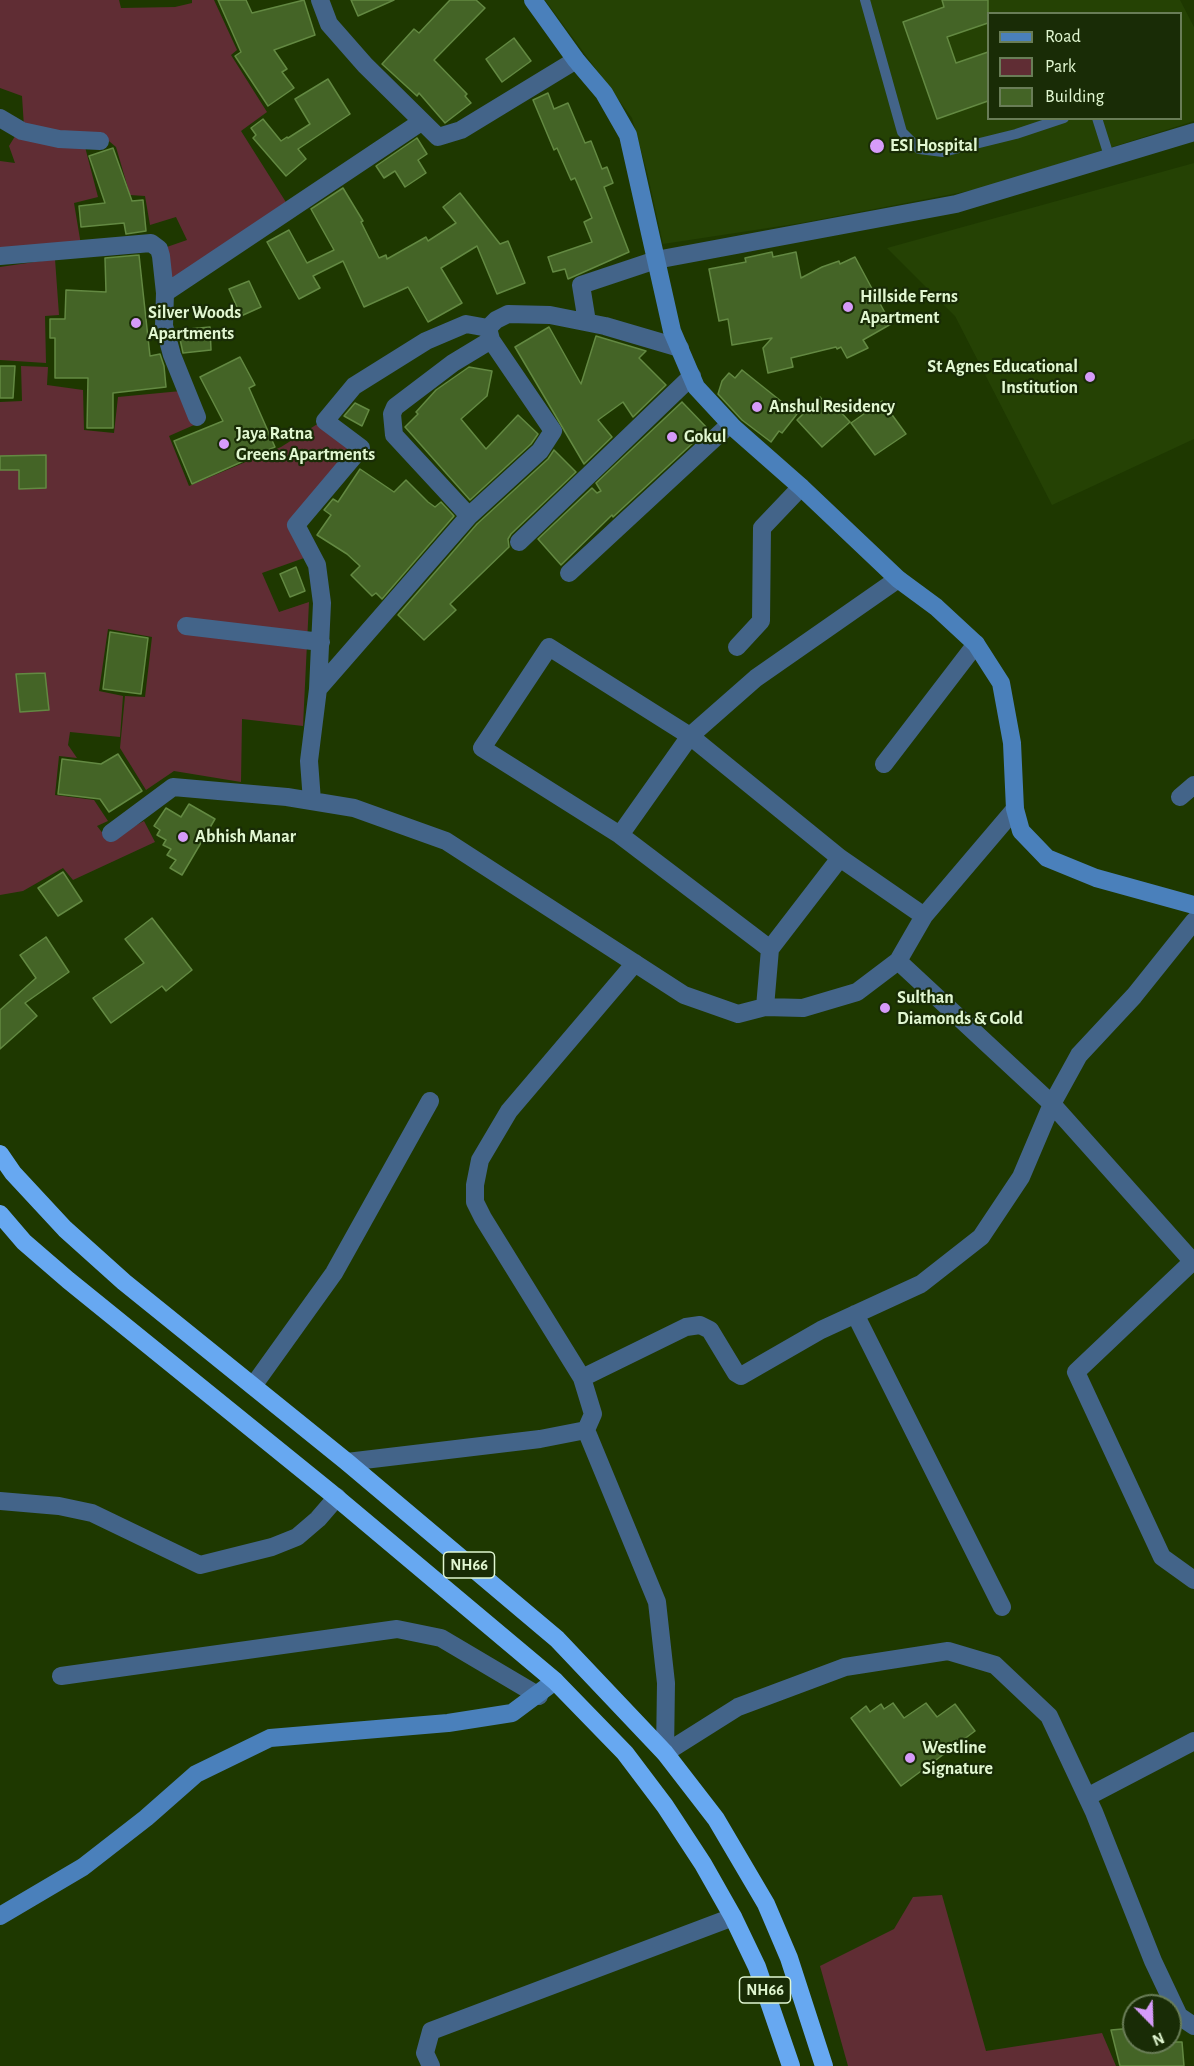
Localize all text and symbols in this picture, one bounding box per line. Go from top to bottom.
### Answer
legend [987,12,1182,120]
text: Road [1045,28,1081,46]
text: Park [1045,58,1076,76]
text: Building [1045,88,1104,106]
place label: ESI Hospital [890,135,978,157]
marker: ESI Hospital [868,137,886,155]
place label: Hillside Ferns Apartment [860,286,958,328]
marker: Hillside Ferns Apartment [841,300,855,314]
place label: Silver Woods Apartments [148,302,241,344]
marker: Silver Woods Apartments [129,316,143,330]
place label: St Agnes Educational Institution [927,356,1078,398]
marker: St Agnes Educational Institution [1083,370,1097,384]
place label: Anshul Residency [769,396,895,418]
marker: Anshul Residency [750,400,764,414]
place label: Jaya Ratna Greens Apartments [236,423,375,466]
place label: Gokul [684,426,726,448]
marker: Gokul [665,430,679,444]
marker: Jaya Ratna Greens Apartments [217,437,231,451]
place label: Abhish Manar [195,826,296,848]
marker: Abhish Manar [176,830,190,844]
place label: Sulthan Diamonds & Gold [897,987,1023,1030]
marker: Sulthan Diamonds & Gold [878,1001,892,1015]
road number: NH66 [444,1552,494,1578]
place label: Westline Signature [922,1737,993,1780]
marker: Westline Signature [903,1751,917,1765]
road number: NH66 [740,1977,790,2003]
north arrow [1122,1994,1182,2054]
text: N [1150,2029,1166,2048]

